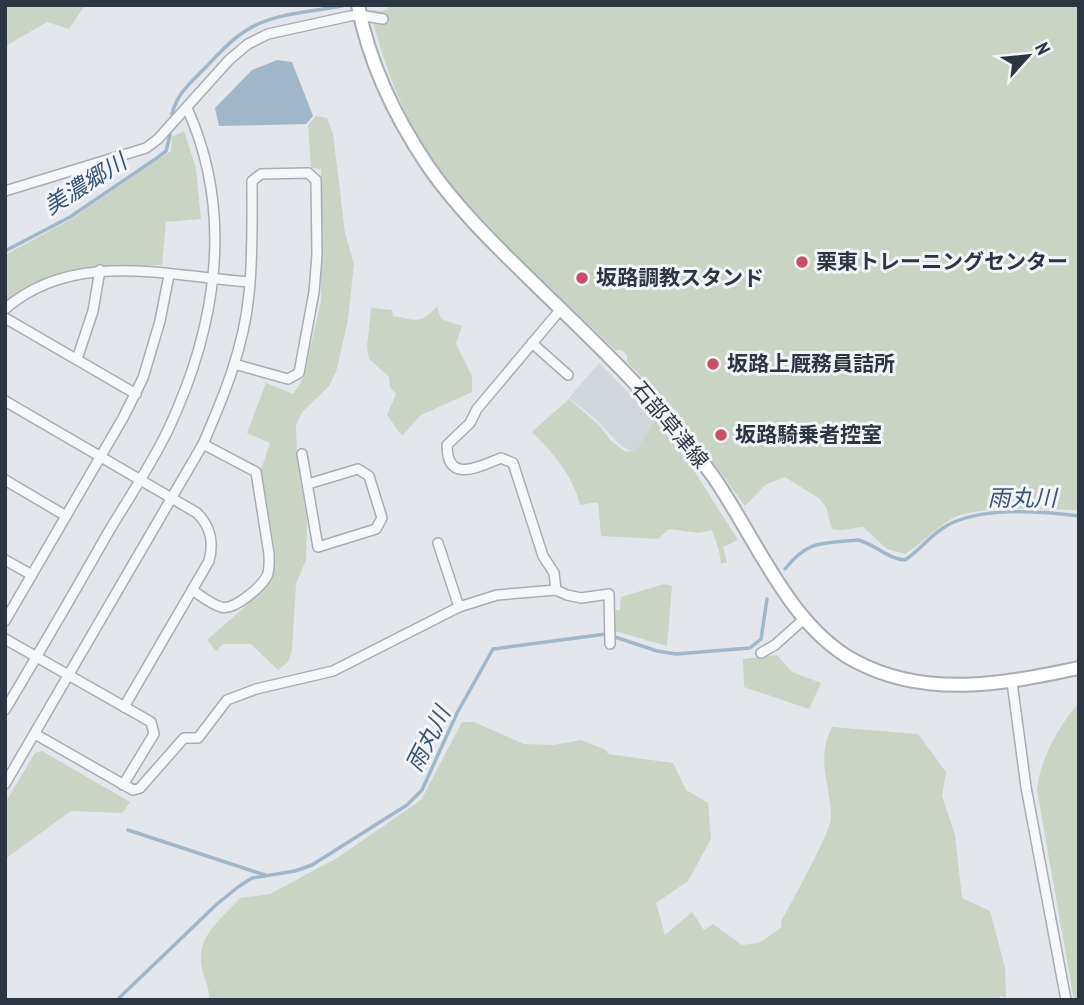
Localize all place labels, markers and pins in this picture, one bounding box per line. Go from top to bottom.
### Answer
place label: 栗東トレーニングセンター [816,248,1068,275]
marker: 栗東トレーニングセンター [794,254,810,270]
place label: 坂路調教スタンド [596,264,764,291]
marker: 坂路調教スタンド [574,270,590,286]
place label: 坂路上厩務員詰所 [727,350,895,377]
marker: 坂路上厩務員詰所 [705,356,721,372]
place label: 坂路騎乗者控室 [735,421,882,448]
marker: 坂路騎乗者控室 [713,427,729,443]

